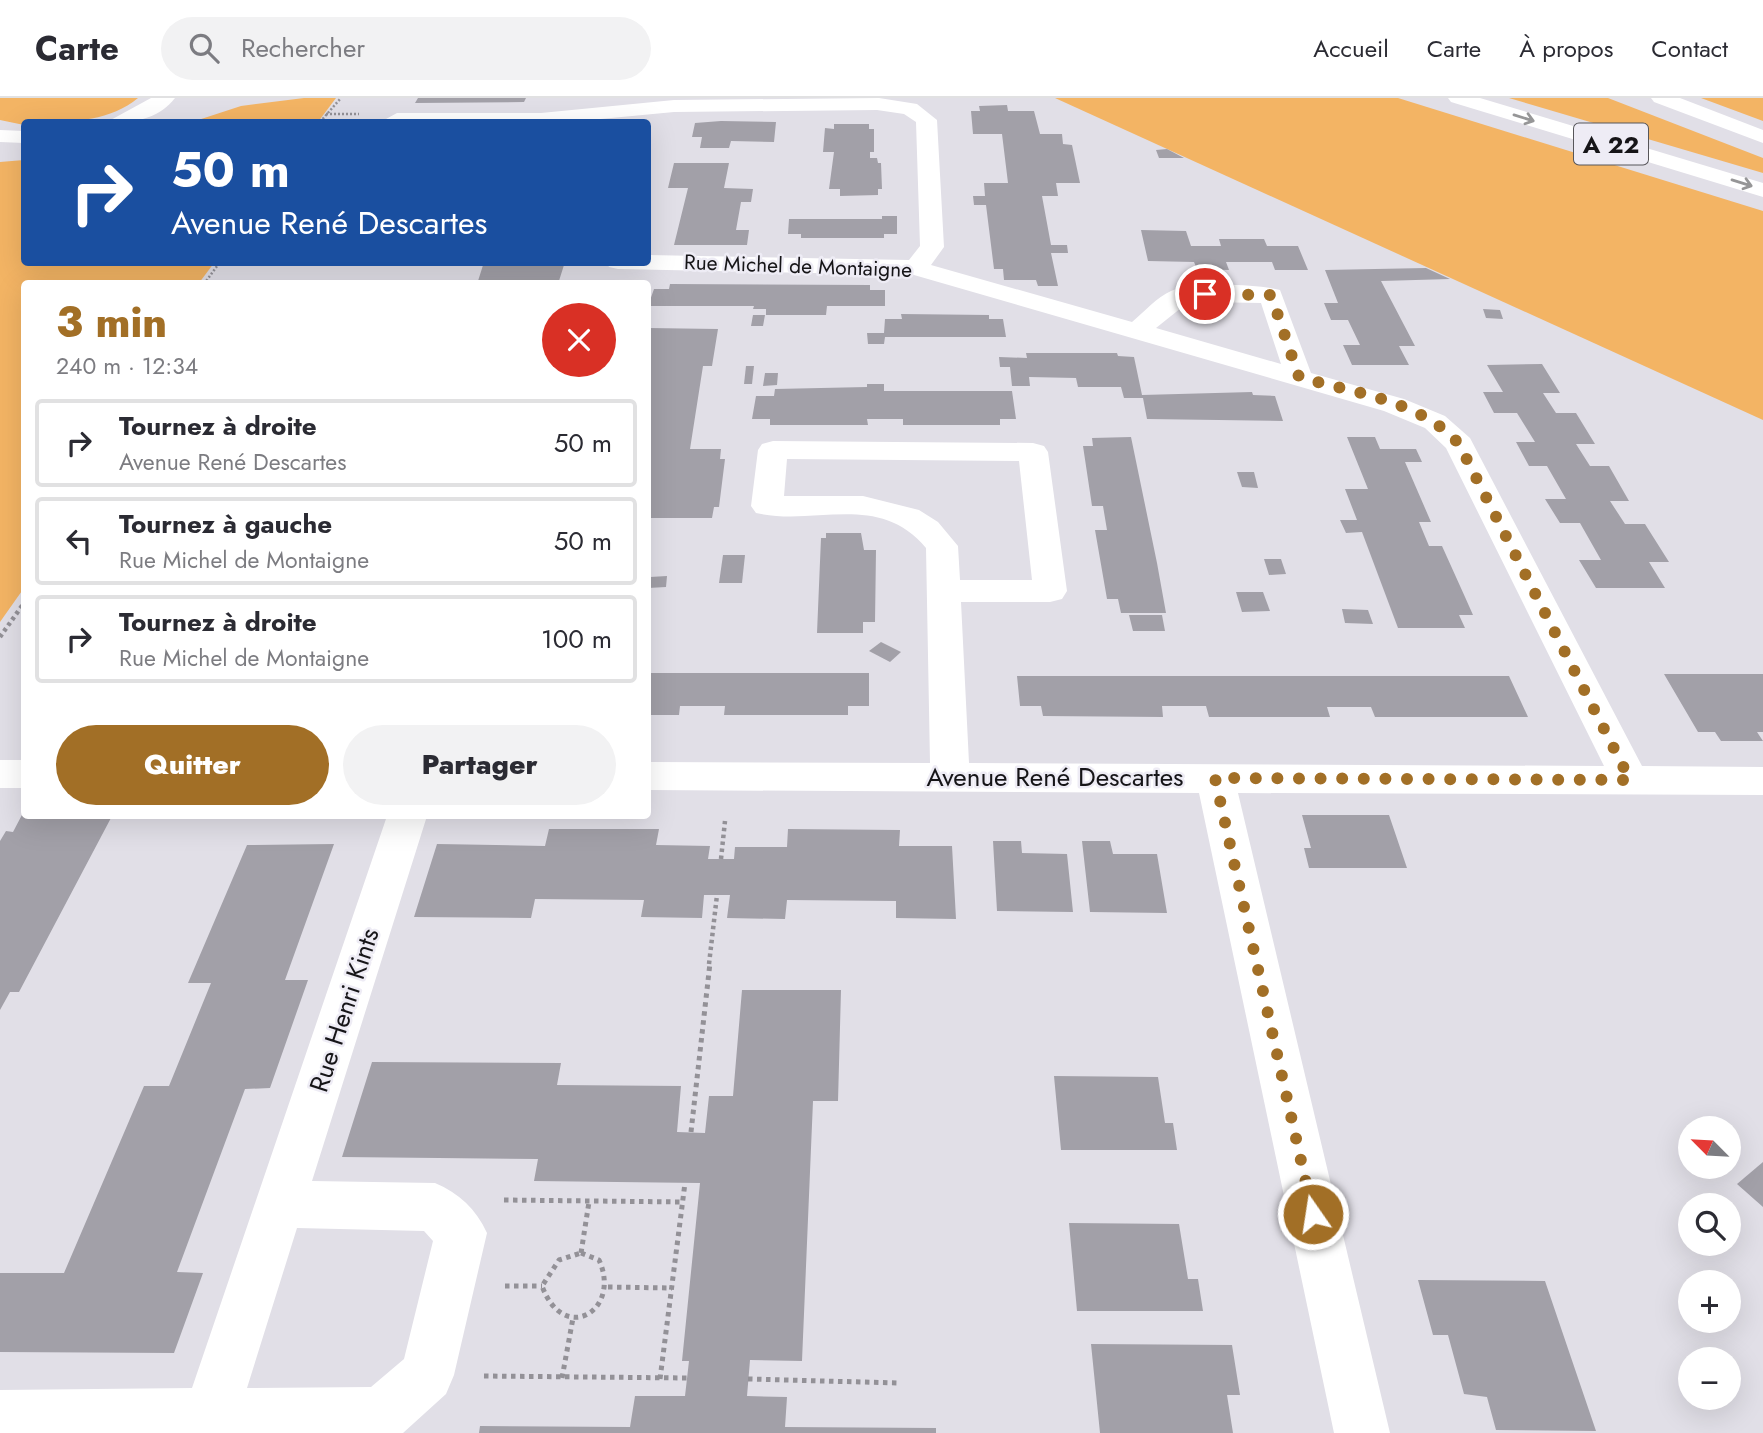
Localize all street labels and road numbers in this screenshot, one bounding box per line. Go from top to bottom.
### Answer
road number: A 22 [1574,124,1648,164]
street label: Rue Michel de Montaigne [683,247,913,285]
street label: Avenue René Descartes [926,758,1184,796]
street label: Rue Henri Kints [300,923,388,1097]

